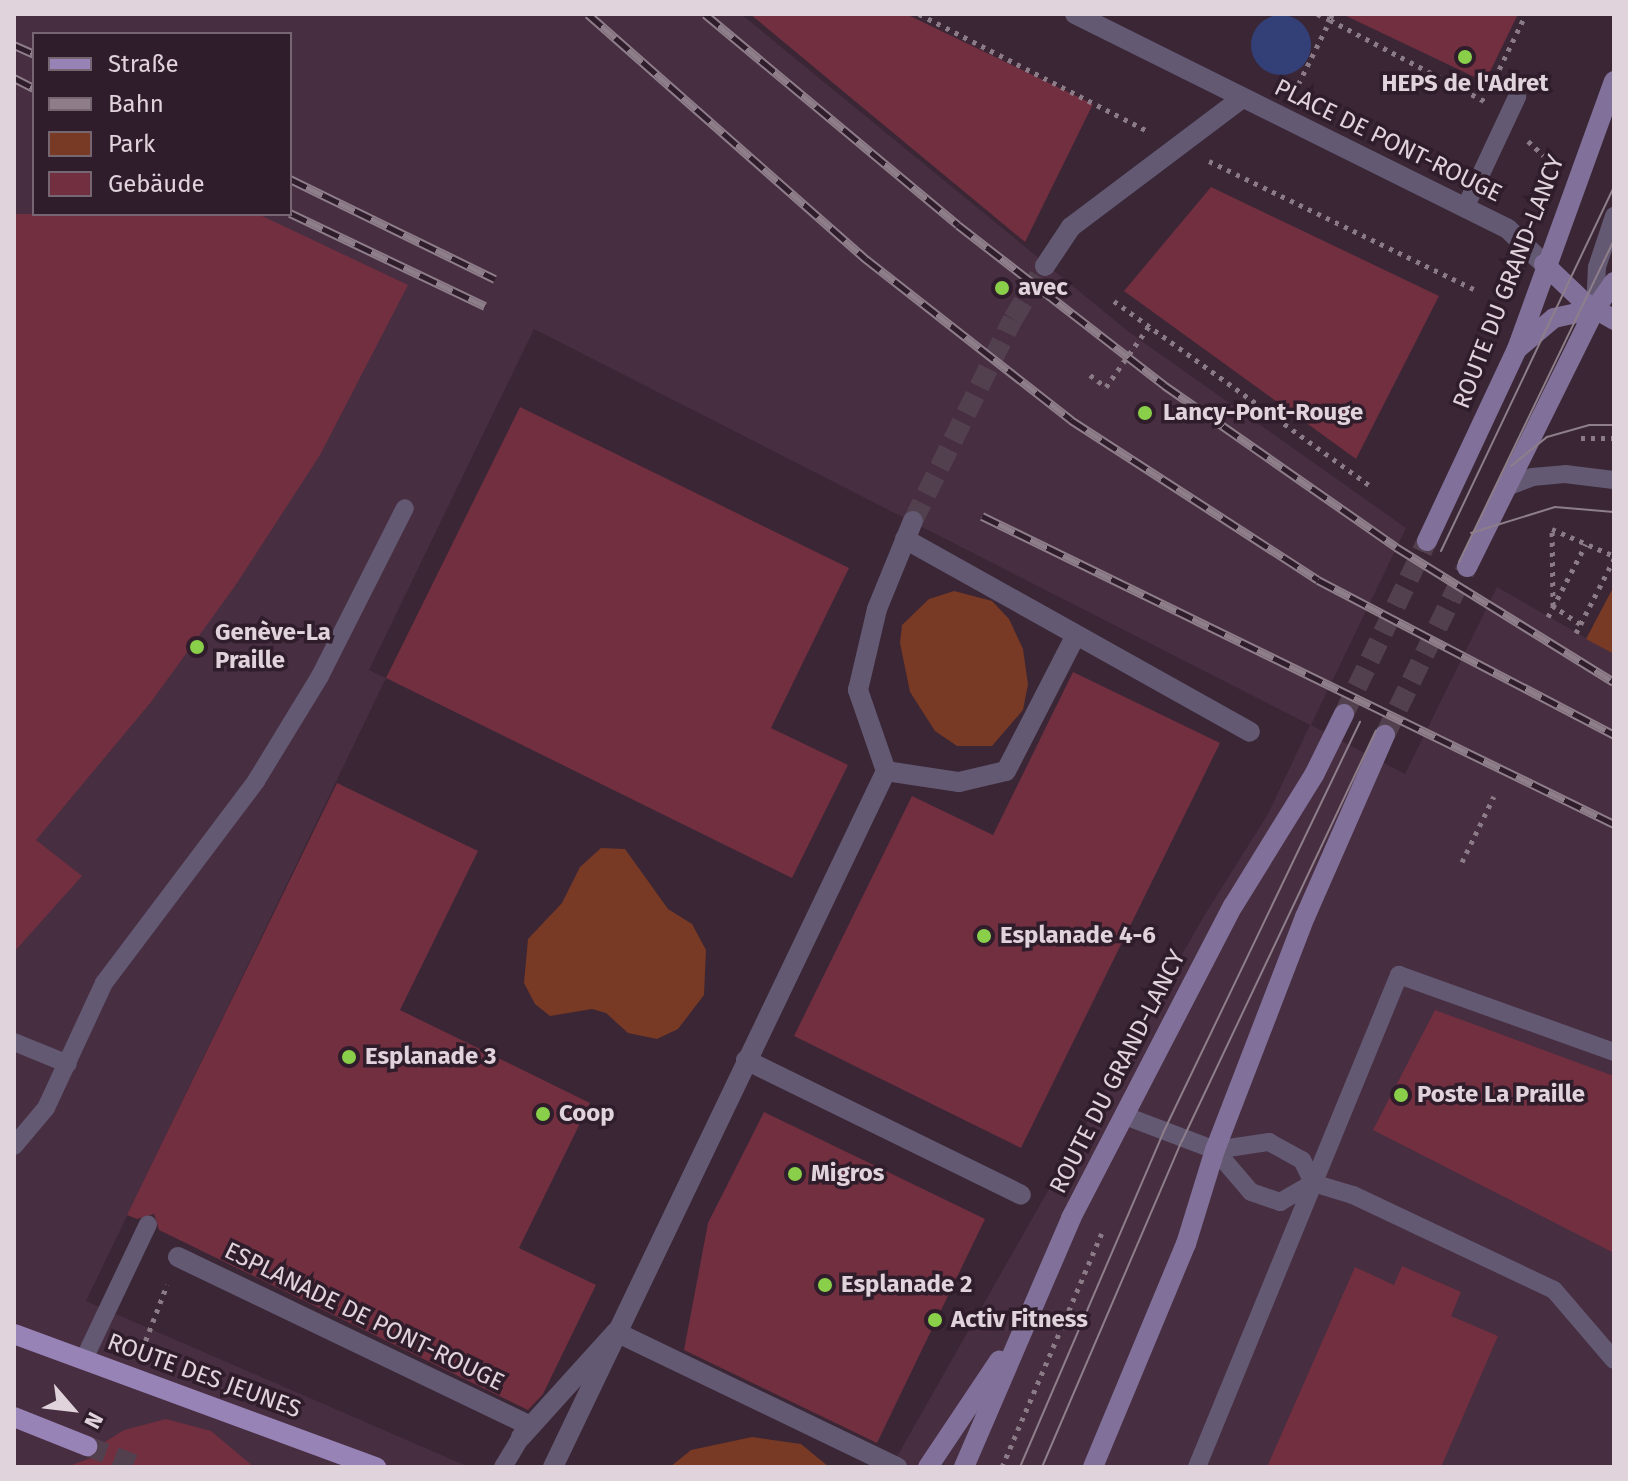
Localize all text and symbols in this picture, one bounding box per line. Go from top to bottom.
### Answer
legend [32,32,292,216]
marker: HEPS de l'Adret [1456,48,1474,66]
text: Straße [108,50,179,78]
place label: HEPS de l'Adret [1381,70,1549,98]
street label: PLACE DE PONT-ROUGE [1270,73,1506,209]
text: Bahn [108,90,164,118]
text: Park [108,130,155,158]
street label: ROUTE DU GRAND-LANCY [1447,151,1571,413]
text: Gebäude [108,170,205,198]
place label: avec [1018,274,1068,302]
marker: avec [993,279,1011,297]
place label: Lancy-Pont-Rouge [1163,399,1363,427]
marker: Lancy-Pont-Rouge [1134,402,1156,424]
place label: Genève-La Praille [215,619,331,675]
marker: Genève-La Praille [186,636,208,658]
place label: Esplanade 4-6 [1000,922,1156,950]
marker: Esplanade 4-6 [975,927,993,945]
street label: ROUTE DU GRAND-LANCY [1044,945,1192,1199]
place label: Esplanade 3 [365,1043,496,1071]
marker: Esplanade 3 [340,1048,358,1066]
place label: Poste La Praille [1417,1081,1585,1109]
marker: Poste La Praille [1392,1086,1410,1104]
place label: Coop [559,1100,615,1128]
marker: Coop [534,1105,552,1123]
place label: Migros [811,1160,884,1188]
marker: Migros [786,1165,804,1183]
street label: ESPLANADE DE PONT-ROUGE [220,1237,508,1397]
place label: Esplanade 2 [841,1271,972,1299]
marker: Esplanade 2 [816,1276,834,1294]
place label: Activ Fitness [951,1306,1088,1334]
marker: Activ Fitness [926,1311,944,1329]
street label: ROUTE DES JEUNES [103,1328,305,1424]
north arrow [32,1369,112,1449]
text: N [78,1408,109,1433]

